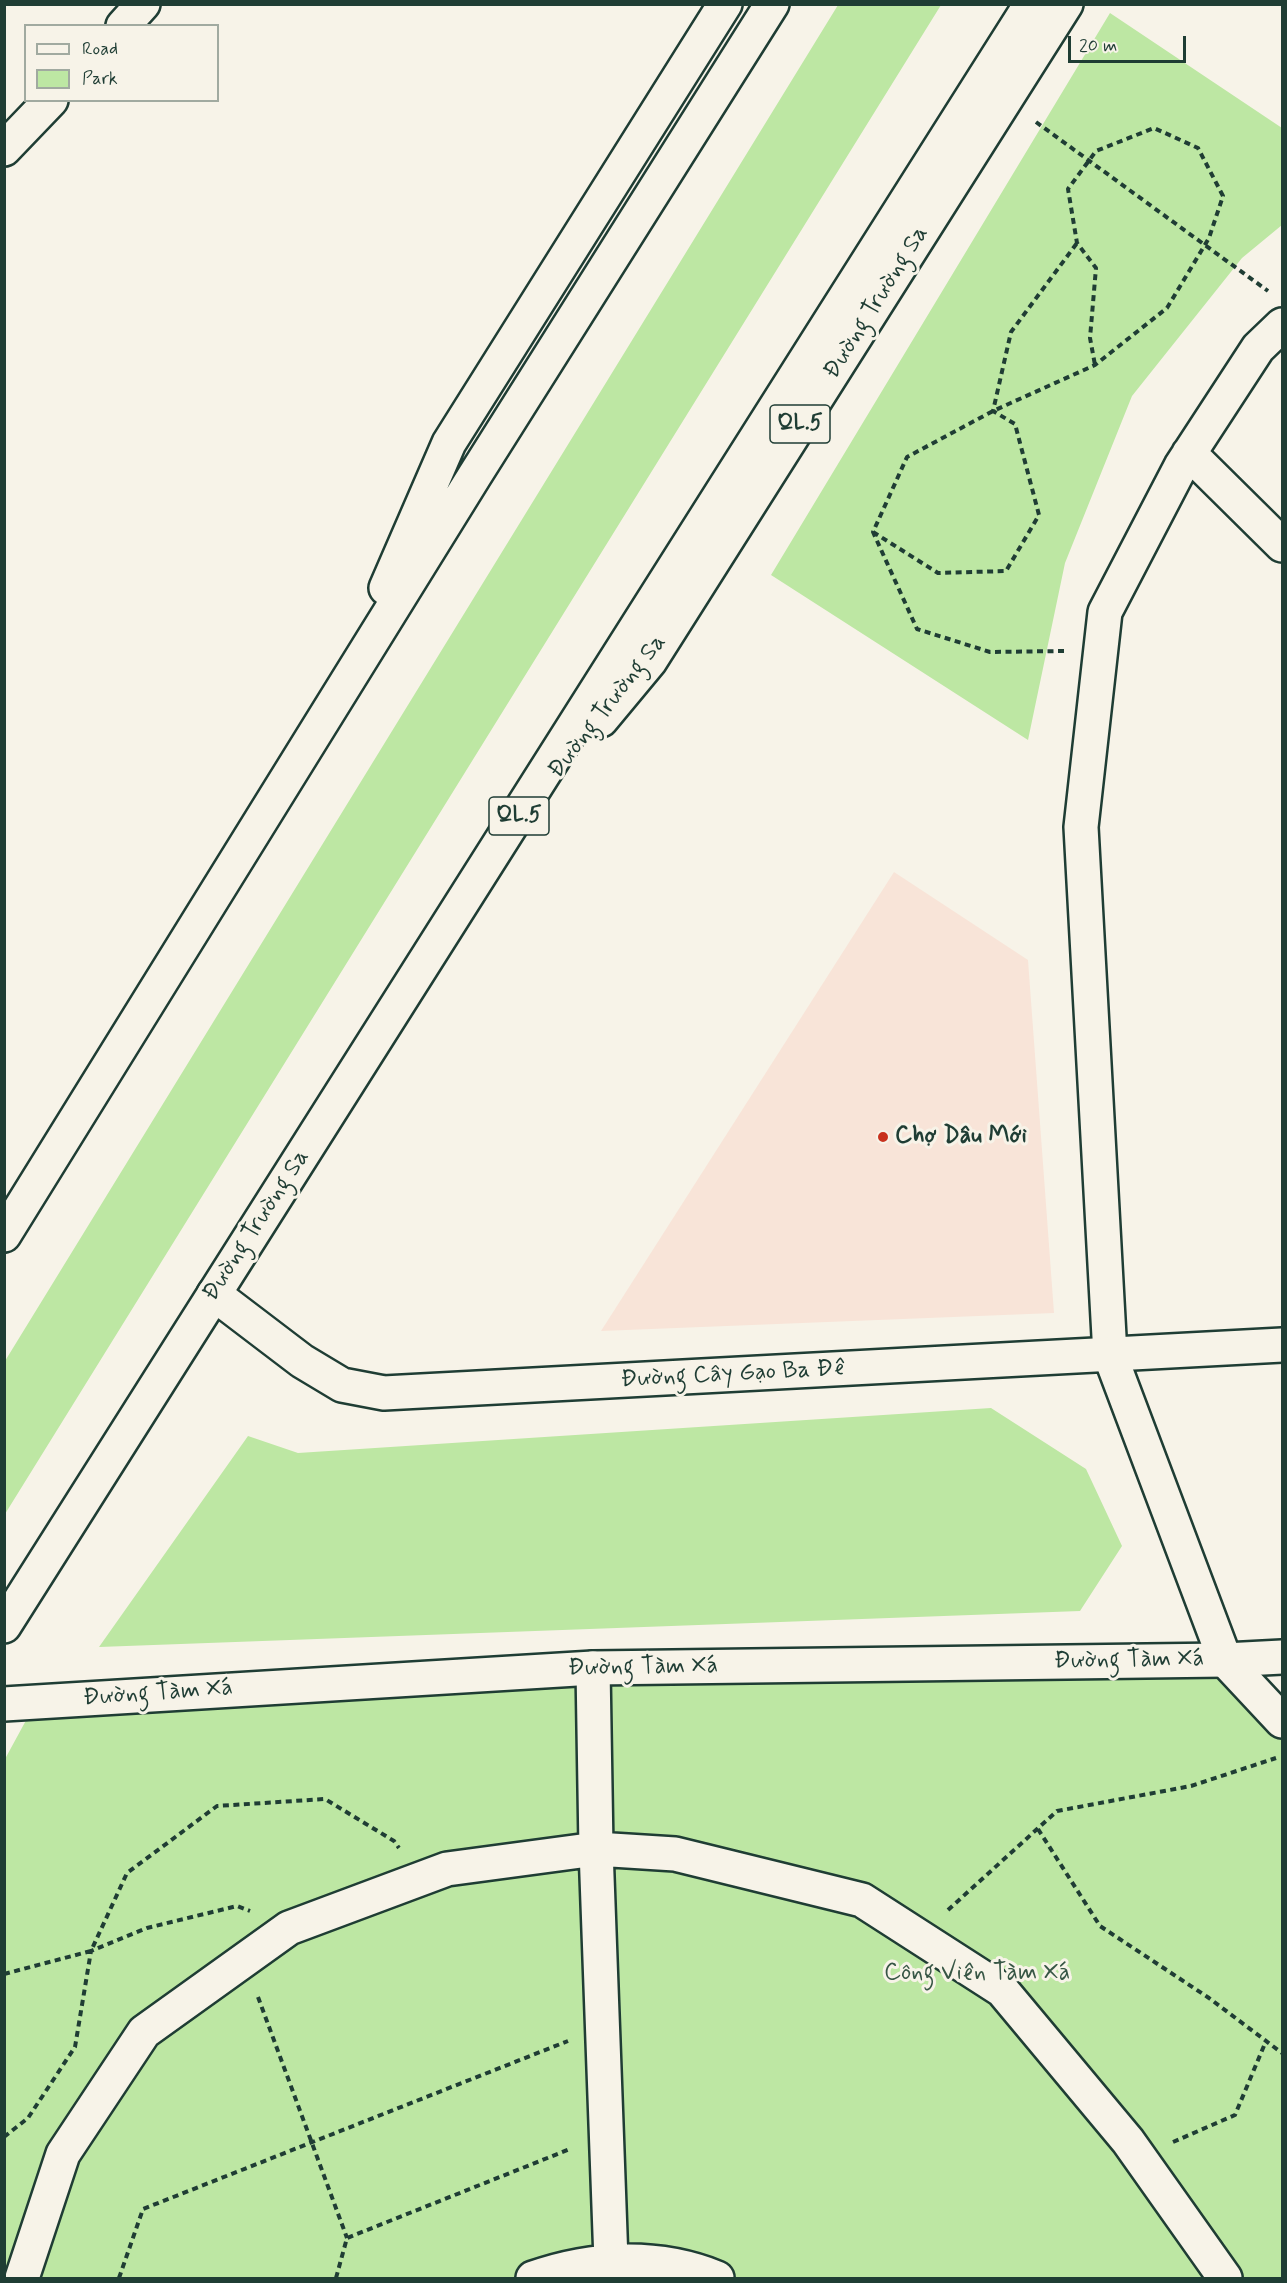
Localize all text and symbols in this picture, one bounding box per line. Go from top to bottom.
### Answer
legend [24,24,219,102]
scale bar [1071,24,1190,62]
text: 20 m [1079,34,1117,58]
text: Road [82,37,118,61]
text: Park [82,67,118,91]
street label: Đường Trường Sa [818,221,936,385]
road number: QL.5 [770,405,830,443]
street label: Đường Trường Sa [543,629,673,785]
road number: QL.5 [489,797,549,835]
place label: Chợ Dâu Mới [895,1123,1027,1151]
marker: Chợ Dâu Mới [876,1130,890,1144]
street label: Đường Trường Sa [197,1145,317,1307]
street label: Đường Cây Gạo Ba Đê [620,1355,846,1395]
street label: Đường Tàm Xá [1054,1645,1204,1677]
street label: Đường Tàm Xá [568,1652,718,1684]
street label: Đường Tàm Xá [82,1674,234,1714]
park label: Công Viên Tàm Xá [884,1960,1070,1988]

